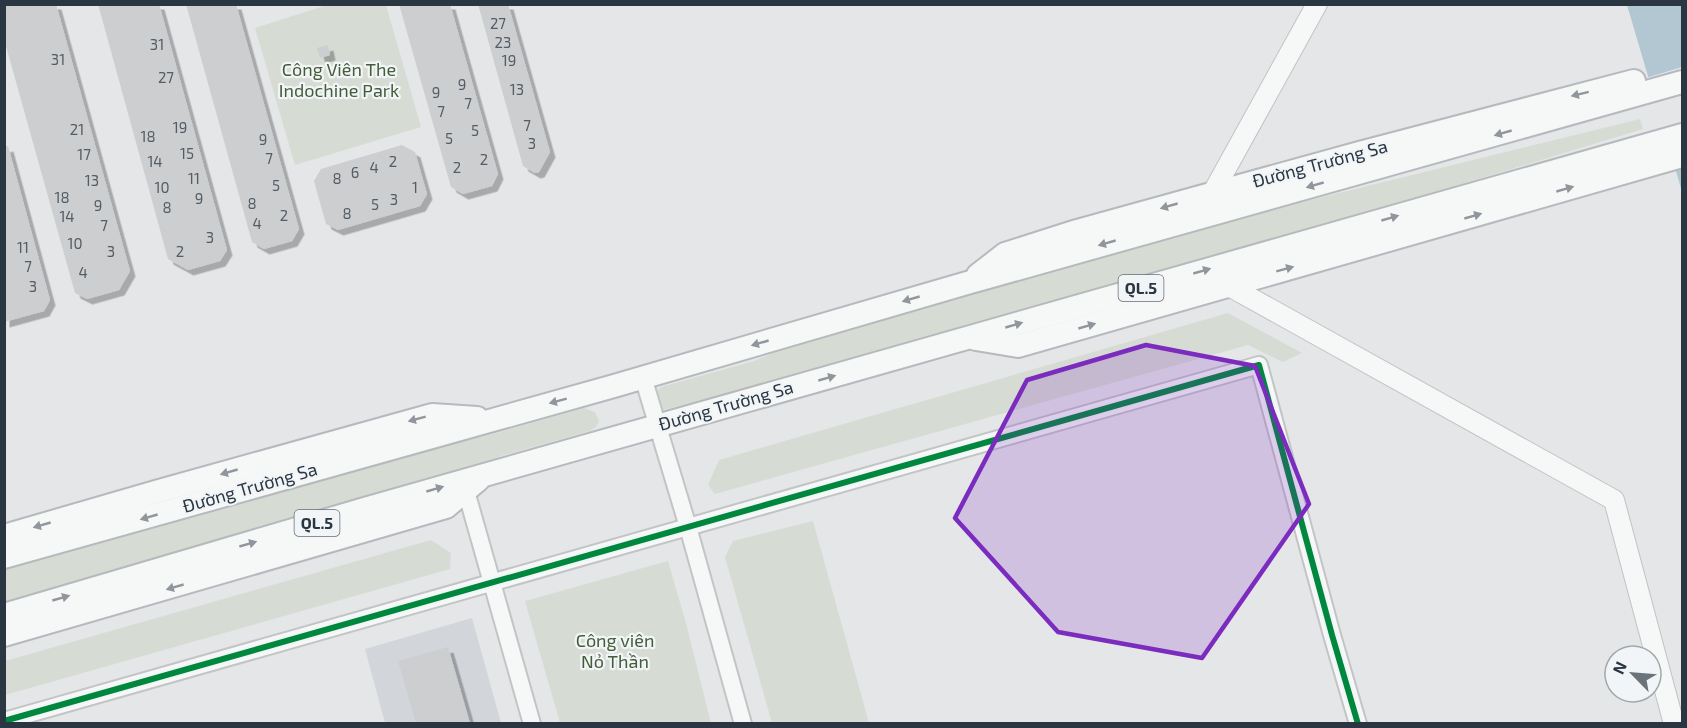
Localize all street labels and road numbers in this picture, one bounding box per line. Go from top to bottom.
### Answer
street label: Đường Trường Sa [1250,134,1390,192]
road number: QL.5 [1118,275,1164,301]
street label: Đường Trường Sa [656,375,796,435]
street label: Đường Trường Sa [180,457,320,517]
road number: QL.5 [294,510,340,536]

